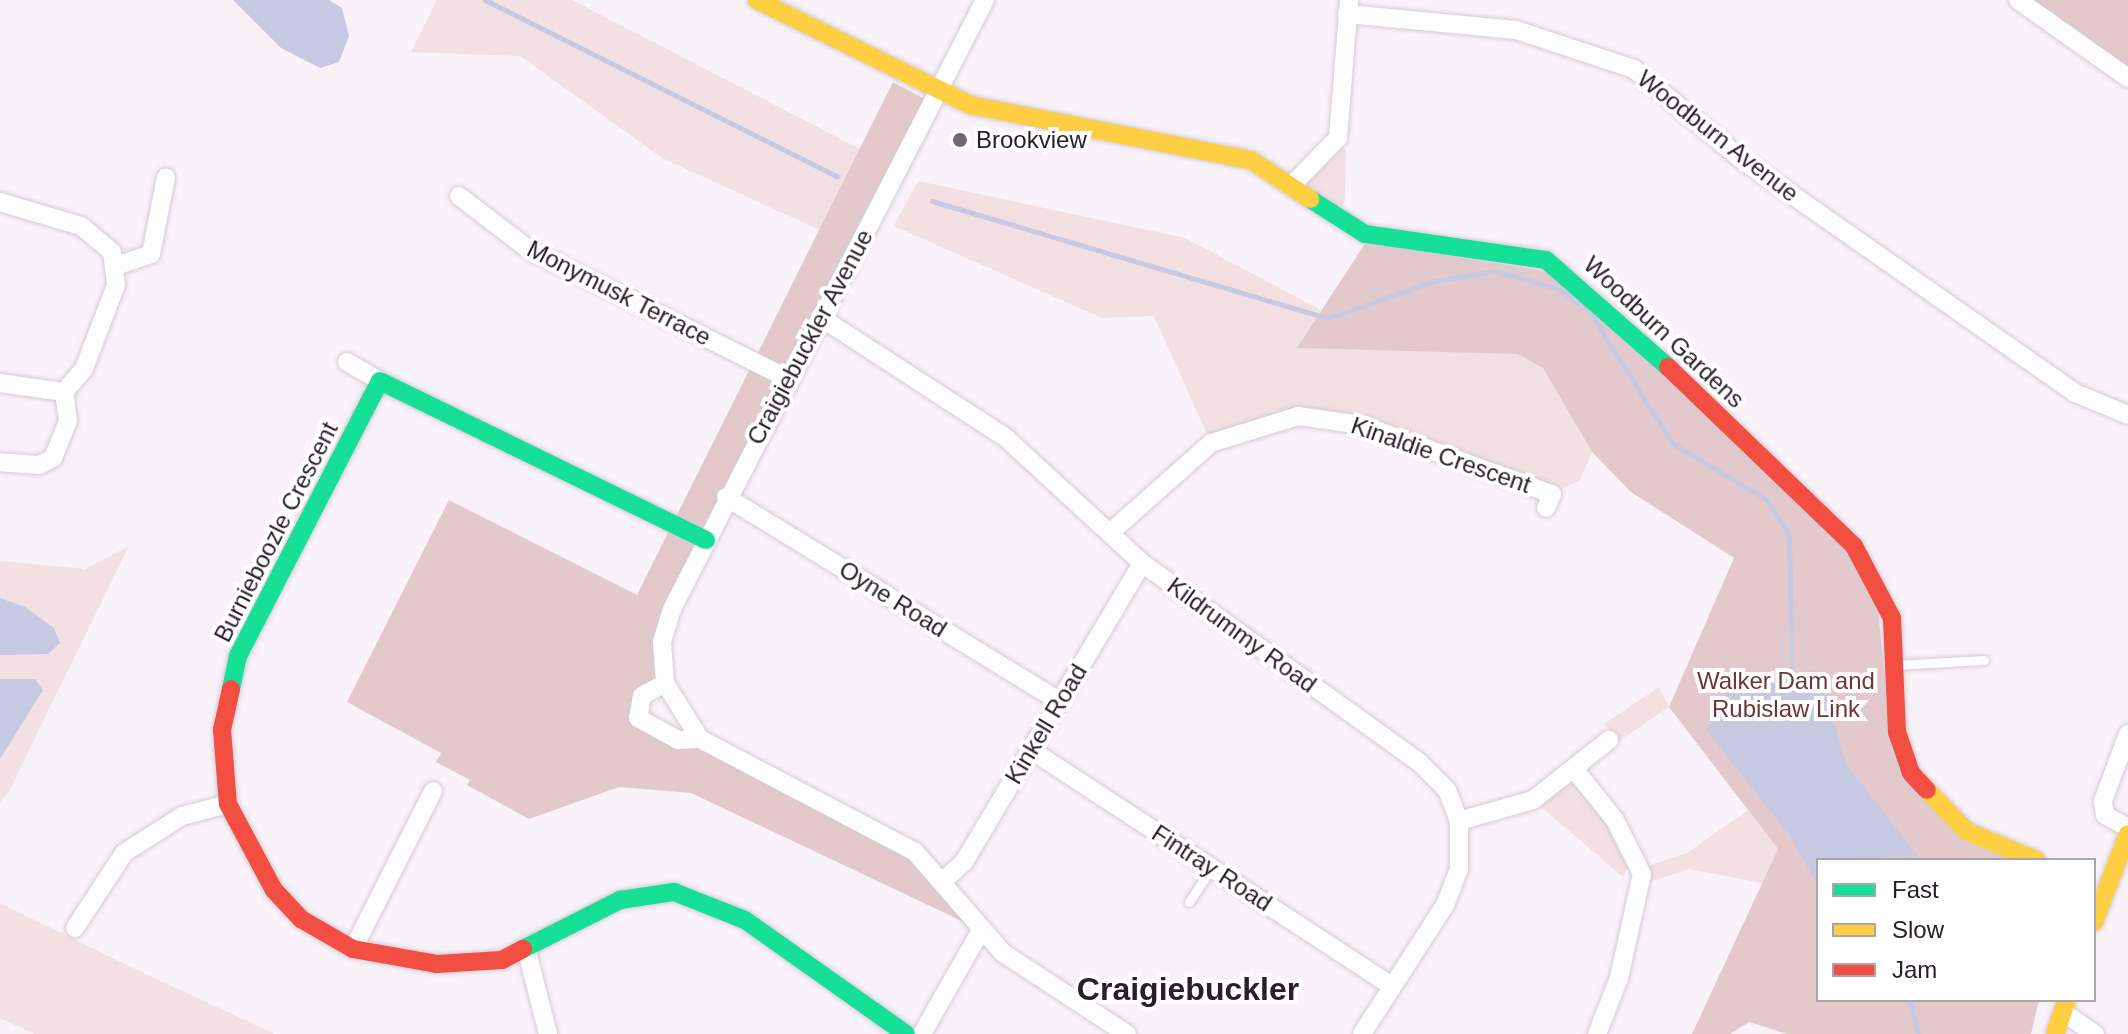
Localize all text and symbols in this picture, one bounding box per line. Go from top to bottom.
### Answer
street label: Woodburn Avenue [1631,64,1805,208]
place label: Brookview [976,126,1087,154]
marker: Brookview [951,131,969,149]
street label: Craigiebuckler Avenue [741,224,879,450]
street label: Monymusk Terrace [522,234,716,352]
street label: Woodburn Gardens [1578,250,1750,414]
street label: Kinaldie Crescent [1347,411,1535,499]
street label: Burnieboozle Crescent [208,417,344,647]
street label: Oyne Road [834,555,952,643]
street label: Kildrummy Road [1162,571,1322,699]
street label: Kinkell Road [999,659,1093,789]
park label: Walker Dam and Rubislaw Link [1697,667,1875,723]
street label: Fintray Road [1147,819,1277,917]
legend [1816,858,2096,1002]
text: Fast [1892,876,1939,903]
text: Slow [1892,916,1944,943]
text: Jam [1892,956,1937,983]
district label: Craigiebuckler [1077,970,1299,1008]

